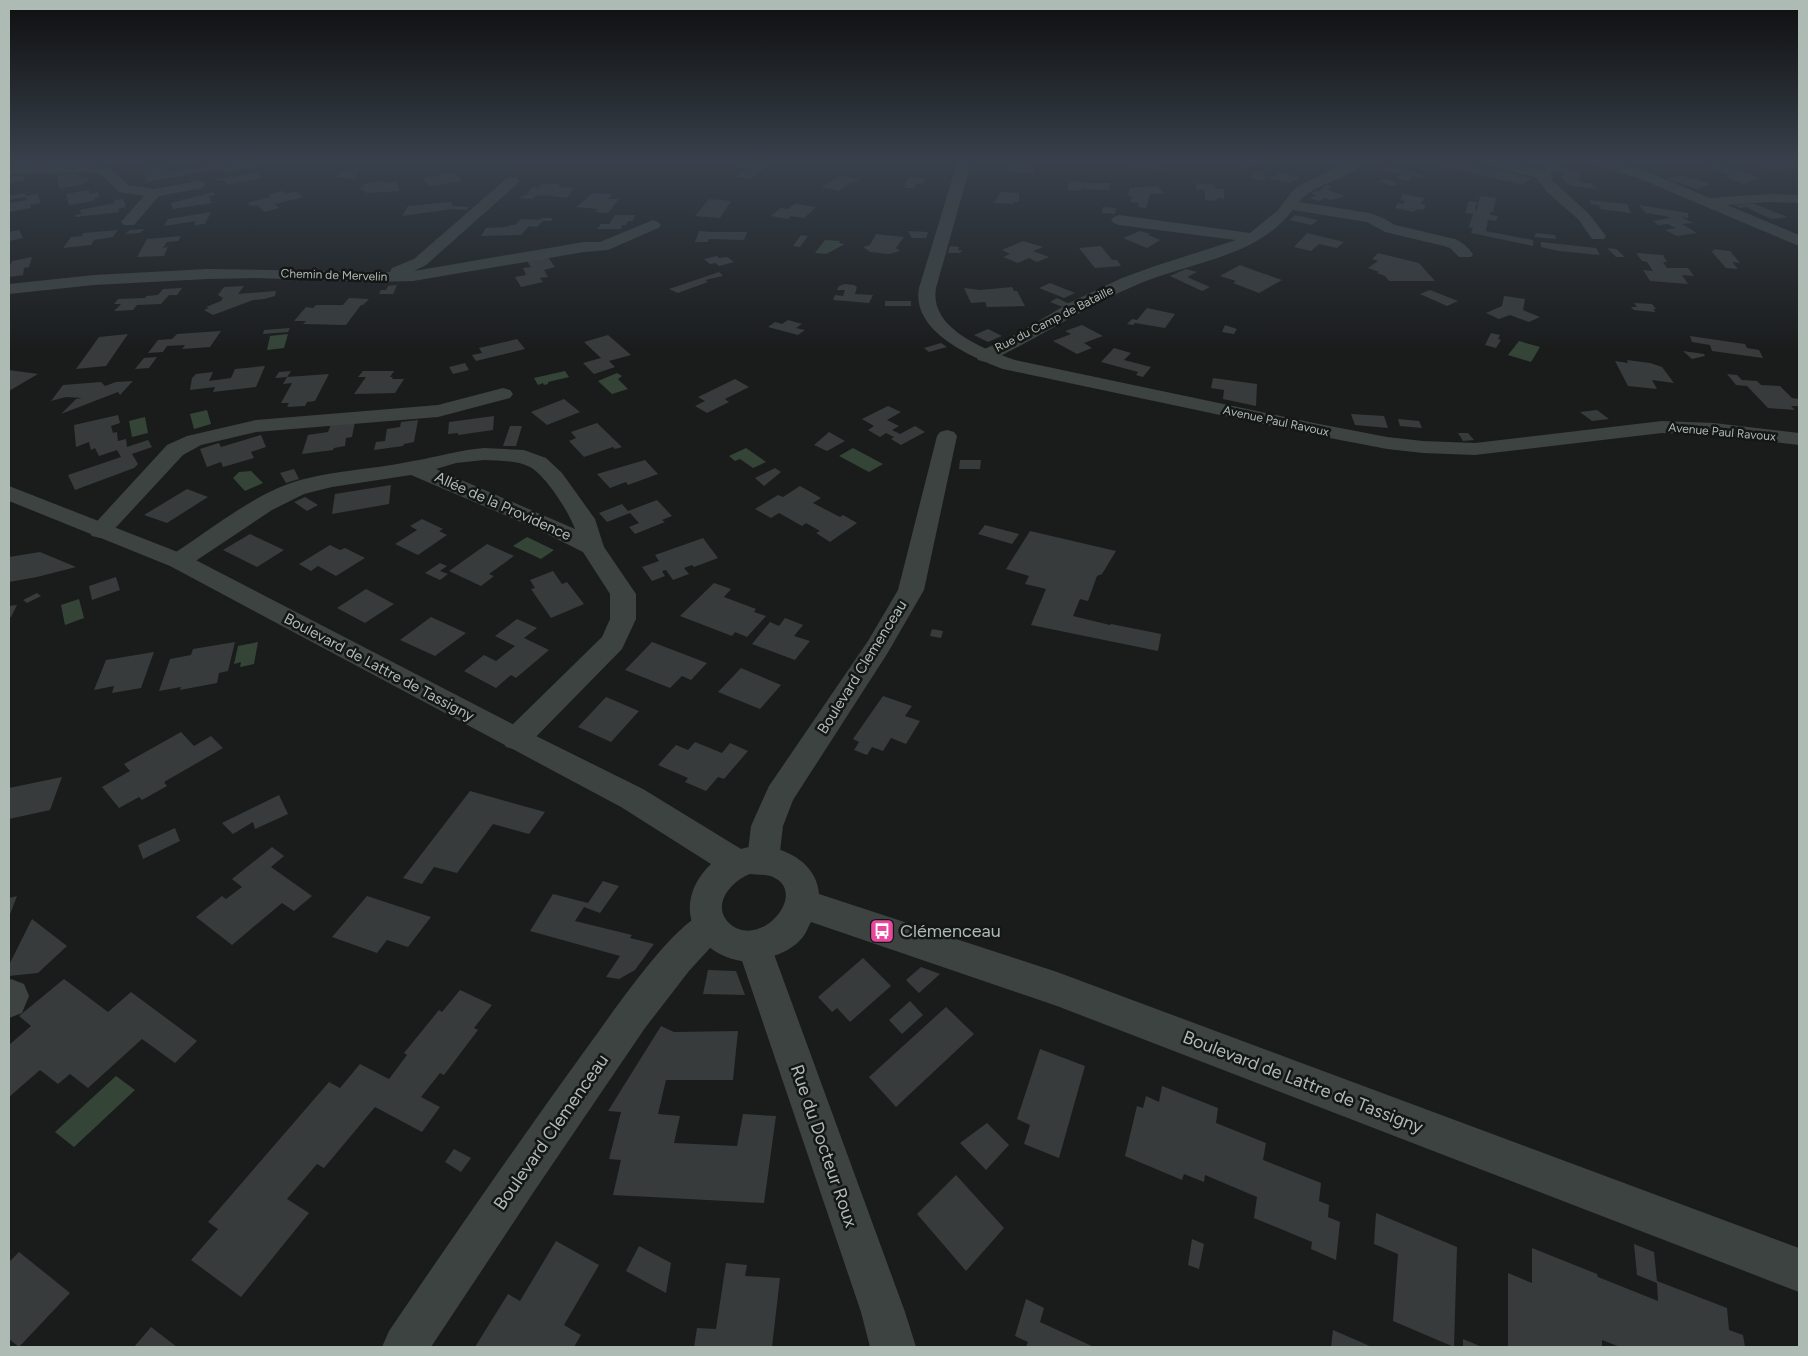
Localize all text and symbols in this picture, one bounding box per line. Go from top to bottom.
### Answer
street label: Chemin de Mervelin [280,266,388,284]
street label: Rue du Camp de Bataille [993,283,1116,355]
street label: Avenue Paul Ravoux [1222,403,1330,439]
street label: Avenue Paul Ravoux [1668,420,1777,444]
street label: Allée de la Providence [432,468,574,544]
street label: Boulevard Clemenceau [813,597,911,737]
street label: Boulevard de Lattre de Tassigny [281,609,477,725]
bus stop icon: Clémenceau [869,918,895,944]
place label: Clémenceau [900,920,1001,942]
street label: Boulevard de Lattre de Tassigny [1180,1026,1427,1138]
street label: Boulevard Clemenceau [489,1050,613,1214]
street label: Rue du Docteur Roux [786,1062,862,1231]

